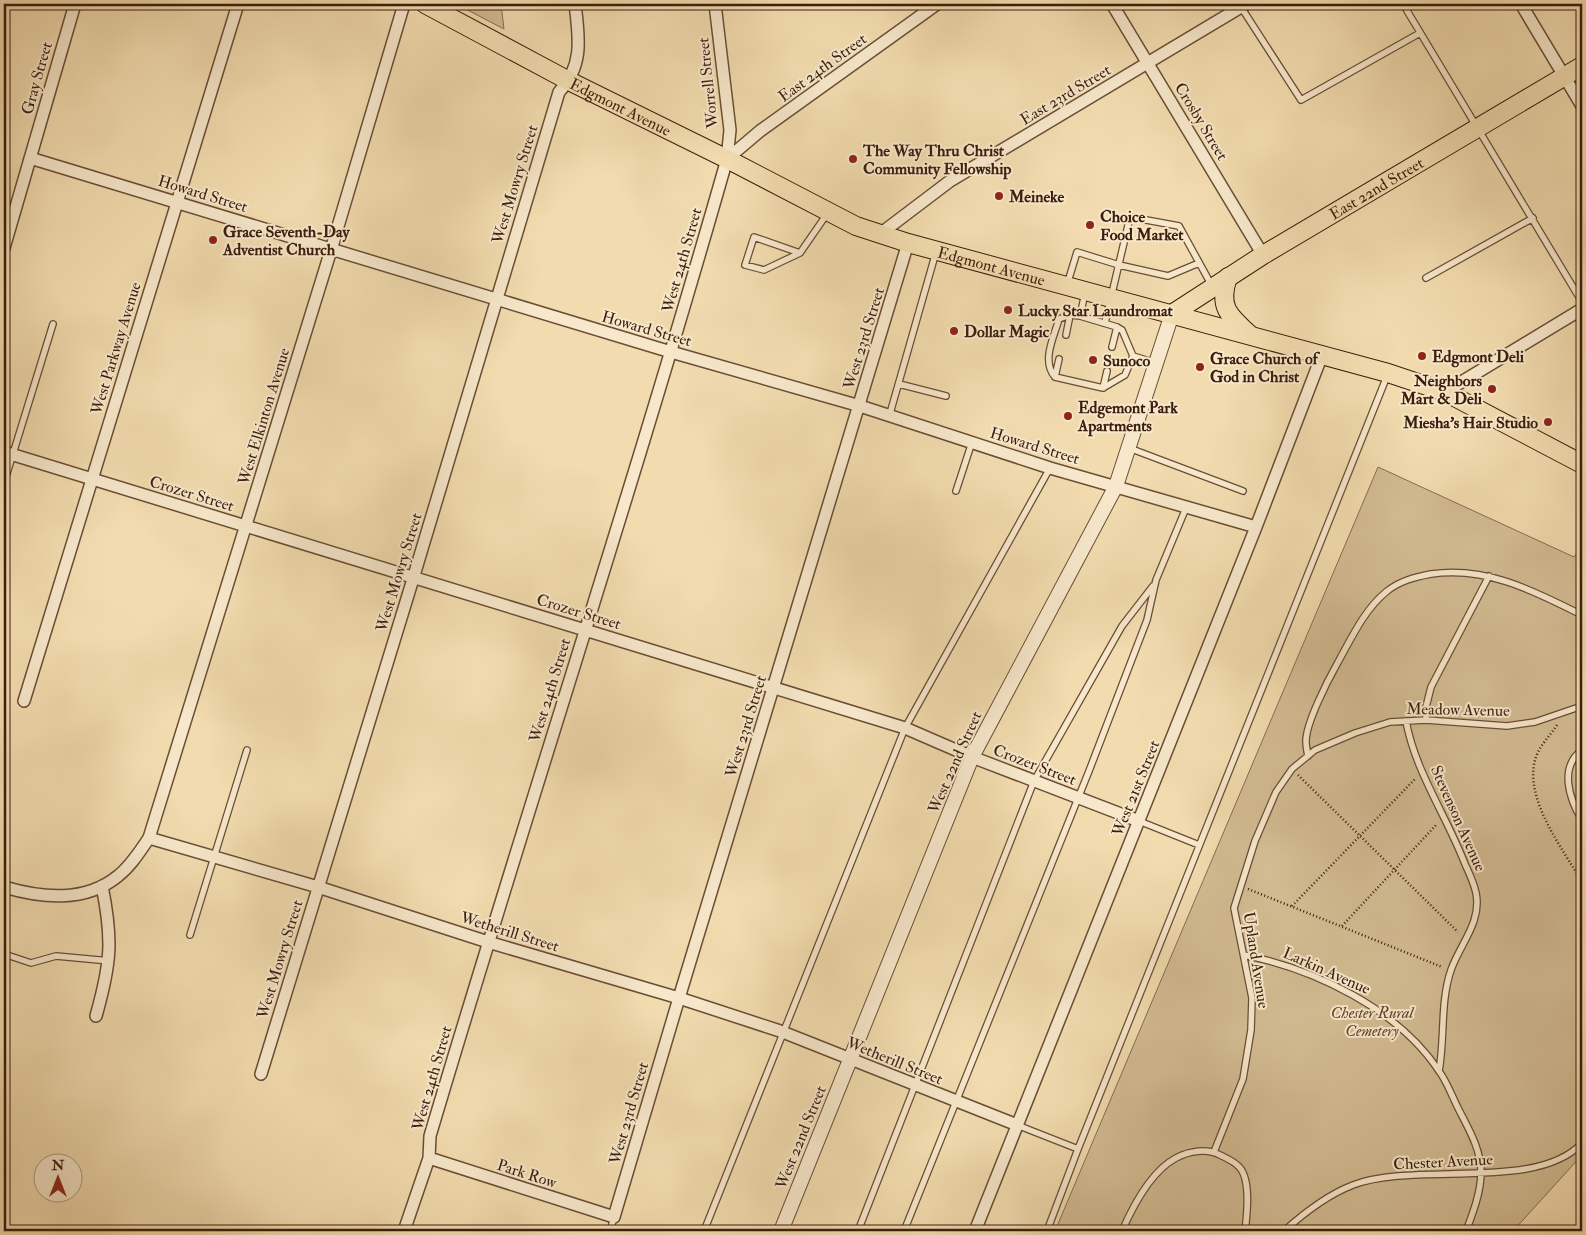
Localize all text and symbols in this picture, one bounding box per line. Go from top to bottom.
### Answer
street label: East 24th Street [774,29,871,107]
street label: Worrell Street [693,36,723,130]
street label: Gray Street [17,40,57,117]
street label: East 23rd Street [1017,60,1114,130]
street label: Edgmont Avenue [566,74,675,141]
street label: Crosby Street [1170,79,1232,164]
street label: West Mowry Street [487,122,543,247]
place label: The Way Thru Christ Community Fellowship [862,141,1011,180]
marker: The Way Thru Christ Community Fellowship [847,153,859,165]
street label: East 22nd Street [1326,153,1428,225]
street label: Howard Street [156,171,250,217]
place label: Meineke [1008,187,1065,207]
marker: Meineke [993,190,1005,202]
street label: West 24th Street [657,206,706,316]
place label: Choice Food Market [1100,207,1184,245]
marker: Choice Food Market [1084,219,1096,231]
place label: Grace Seventh-Day Adventist Church [222,222,350,260]
marker: Grace Seventh-Day Adventist Church [207,234,219,246]
street label: Edgmont Avenue [935,242,1047,291]
street label: West Parkway Avenue [86,279,146,418]
street label: West 23rd Street [839,285,889,393]
place label: Lucky Star Laundromat [1018,301,1174,322]
marker: Lucky Star Laundromat [1002,304,1014,316]
street label: Howard Street [599,307,694,351]
place label: Dollar Magic [964,322,1050,343]
marker: Dollar Magic [948,325,960,337]
street label: West Elkinton Avenue [233,345,294,488]
place label: Edgmont Deli [1432,347,1525,368]
place label: Grace Church of God in Christ [1210,349,1321,387]
marker: Edgmont Deli [1416,350,1428,362]
place label: Sunoco [1103,351,1150,371]
marker: Sunoco [1087,354,1099,366]
marker: Grace Church of God in Christ [1194,361,1206,373]
place label: Neighbors Mart & Deli [1400,371,1483,409]
marker: Neighbors Mart & Deli [1486,383,1498,395]
place label: Edgemont Park Apartments [1077,398,1178,437]
marker: Edgemont Park Apartments [1062,410,1074,422]
place label: Miesha's Hair Studio [1402,413,1538,433]
marker: Miesha's Hair Studio [1542,416,1554,428]
street label: Howard Street [988,423,1082,469]
street label: Crozer Street [147,472,236,516]
street label: West Mowry Street [371,510,427,635]
street label: Crozer Street [534,590,623,634]
street label: West 24th Street [524,636,575,746]
street label: West 23rd Street [721,673,771,781]
street label: Meadow Avenue [1406,699,1510,721]
street label: West 22nd Street [923,708,986,818]
street label: West 21st Street [1107,737,1164,840]
street label: Crozer Street [990,740,1079,790]
street label: Stevenson Avenue [1426,762,1490,875]
street label: West Mowry Street [252,897,308,1022]
street label: Wetherill Street [457,907,561,956]
street label: Upland Avenue [1238,910,1274,1010]
street label: Larkin Avenue [1280,943,1374,999]
park label: Chester Rural Cemetery [1331,1003,1414,1041]
street label: West 24th Street [407,1024,456,1134]
street label: Wetherill Street [843,1032,946,1089]
street label: West 23rd Street [605,1060,653,1168]
street label: West 22nd Street [771,1083,831,1193]
street label: Chester Avenue [1393,1149,1494,1175]
north arrow [32,1152,82,1202]
street label: Park Row [494,1155,560,1193]
text: N [51,1157,65,1174]

